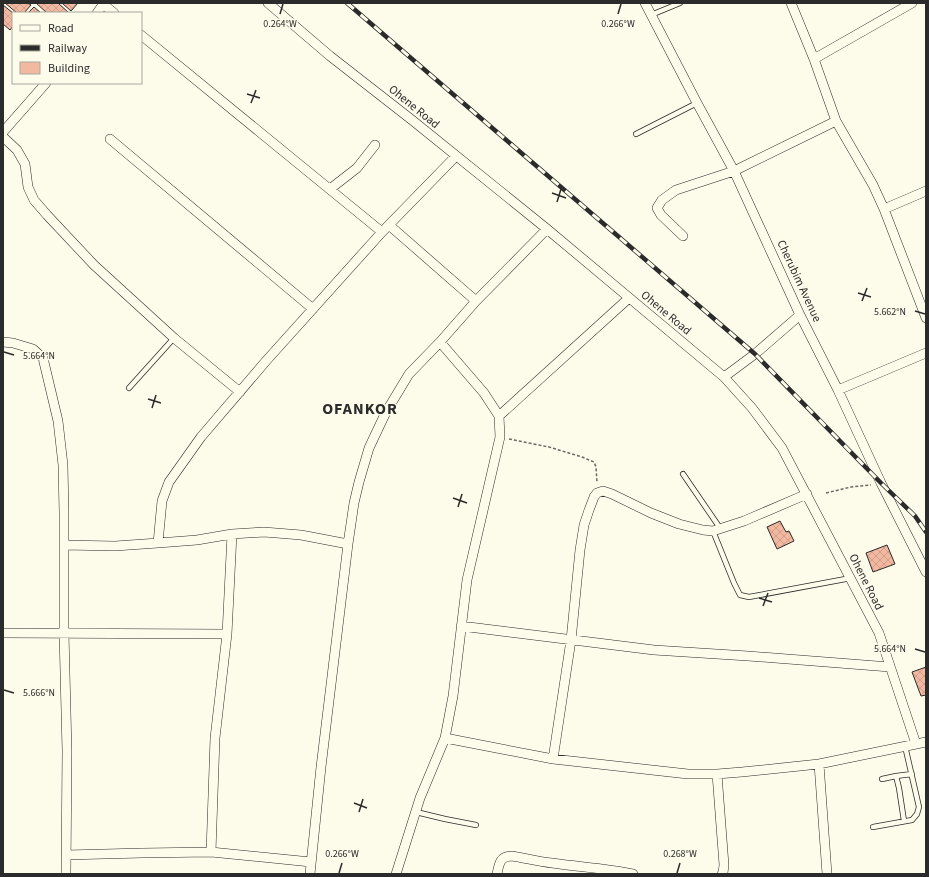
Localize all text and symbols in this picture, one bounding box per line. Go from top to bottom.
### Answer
legend [12,12,142,84]
text: 0.264°W [263,17,297,31]
text: 0.266°W [601,17,635,31]
text: Road [48,20,74,37]
text: Railway [48,40,87,57]
text: Building [48,60,90,77]
street label: Ohene Road [385,81,443,133]
street label: Cherubim Avenue [772,237,826,325]
street label: Ohene Road [637,287,695,339]
text: 5.662°N [874,305,906,319]
text: 5.664°N [23,349,55,363]
district label: OFANKOR [322,398,398,420]
street label: Ohene Road [845,551,887,613]
text: 5.664°N [874,642,906,656]
text: 5.666°N [23,686,55,700]
text: 0.266°W [325,847,359,861]
text: 0.268°W [663,847,697,861]

